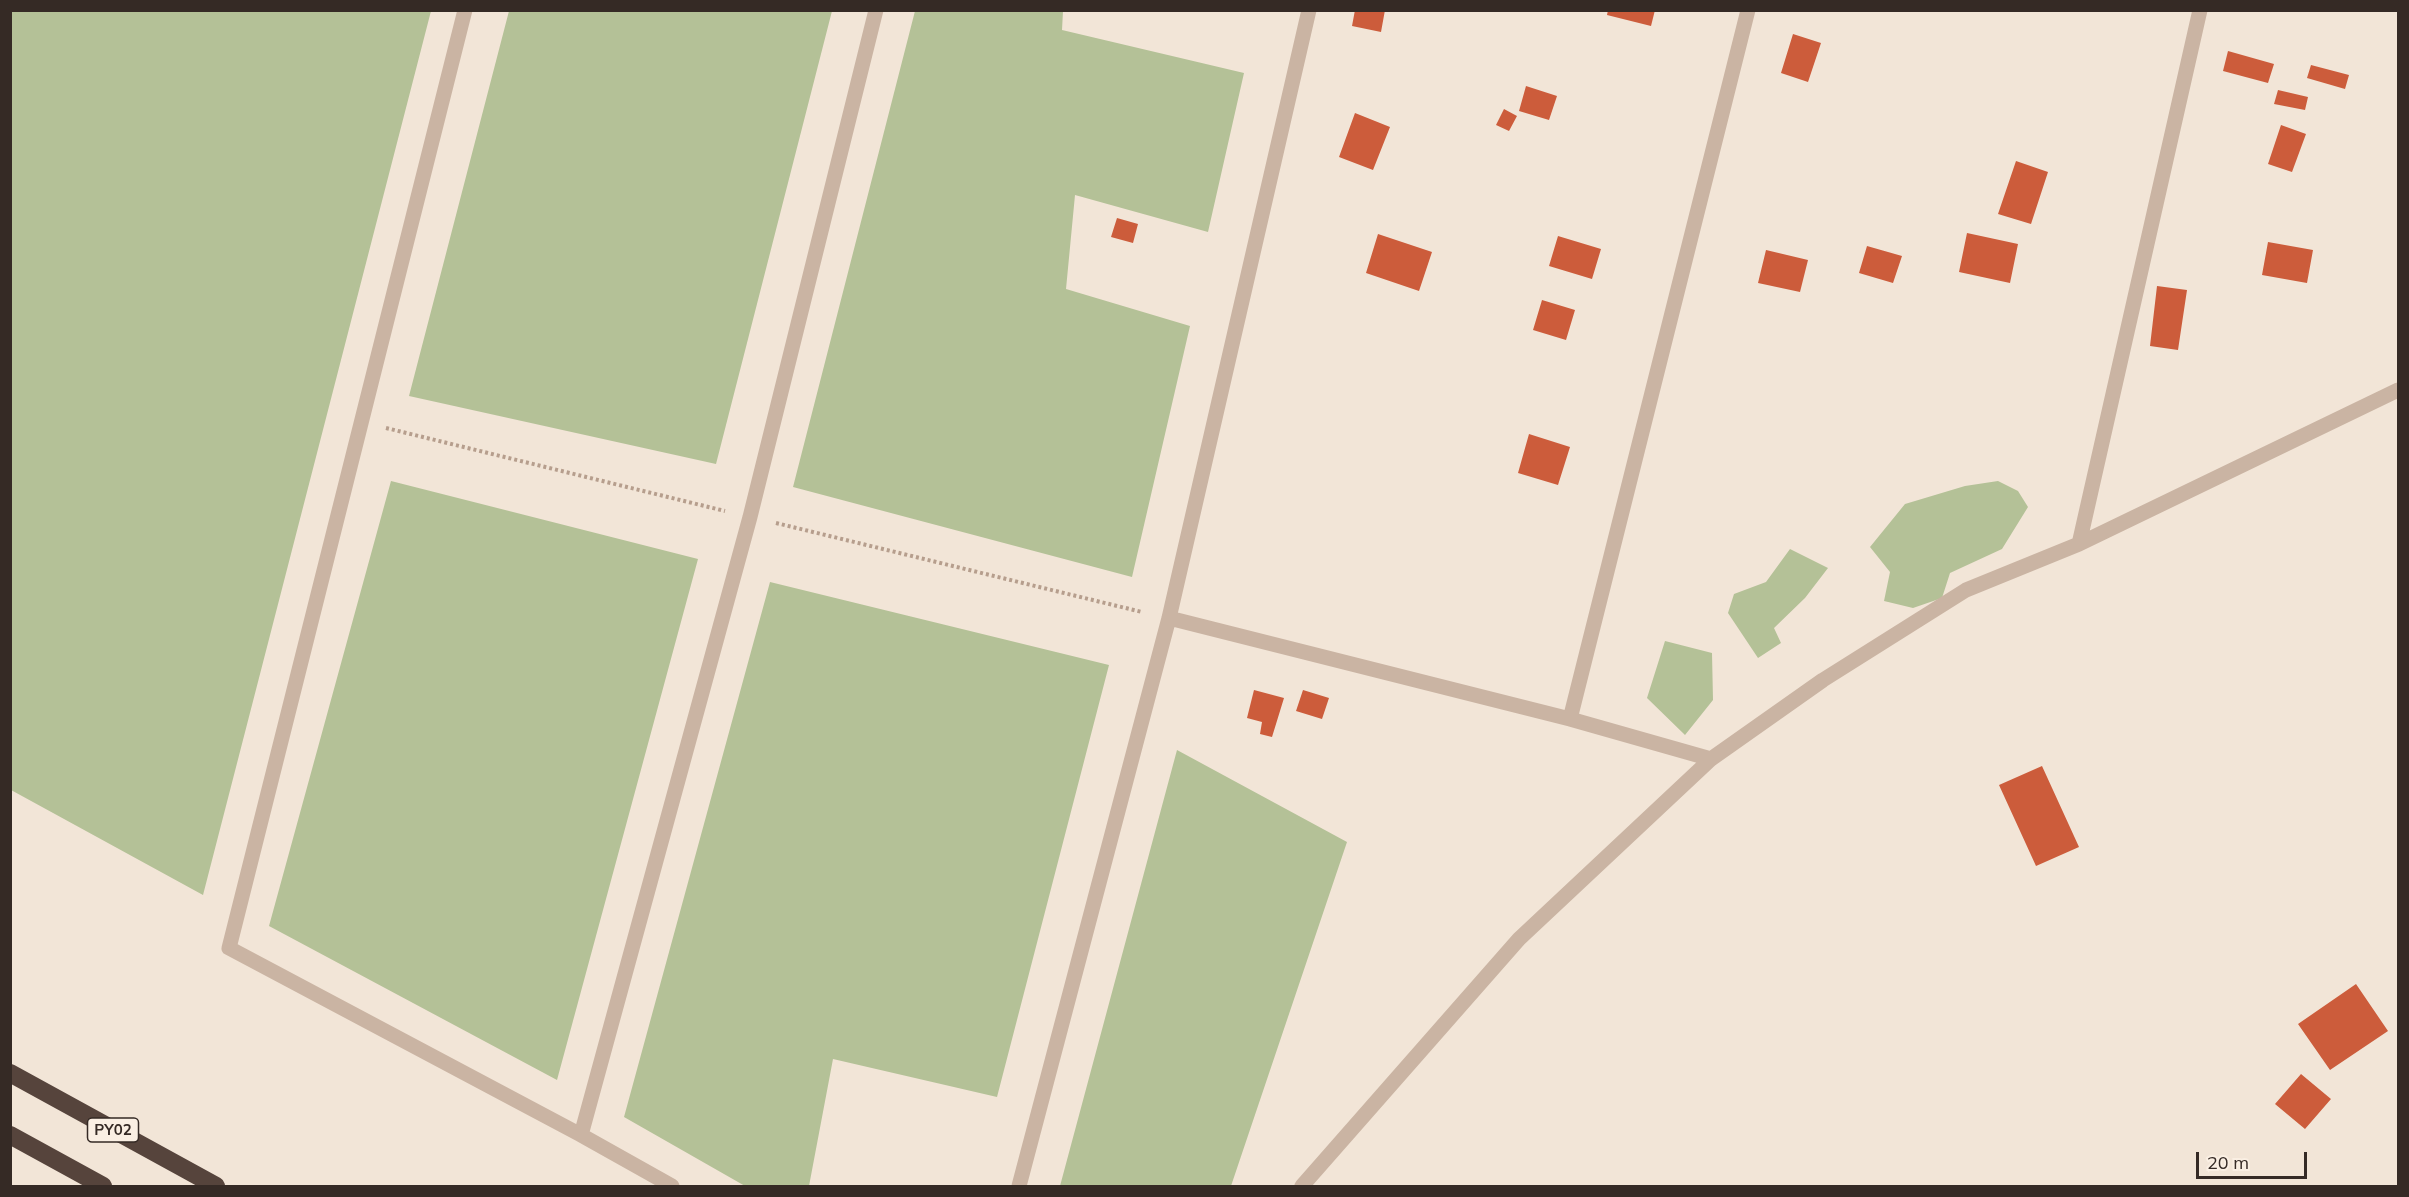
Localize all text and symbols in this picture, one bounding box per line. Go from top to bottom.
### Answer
road number: PY02 [88,1118,138,1142]
scale bar [2199,1140,2310,1178]
text: 20 m [2207,1151,2249,1174]

